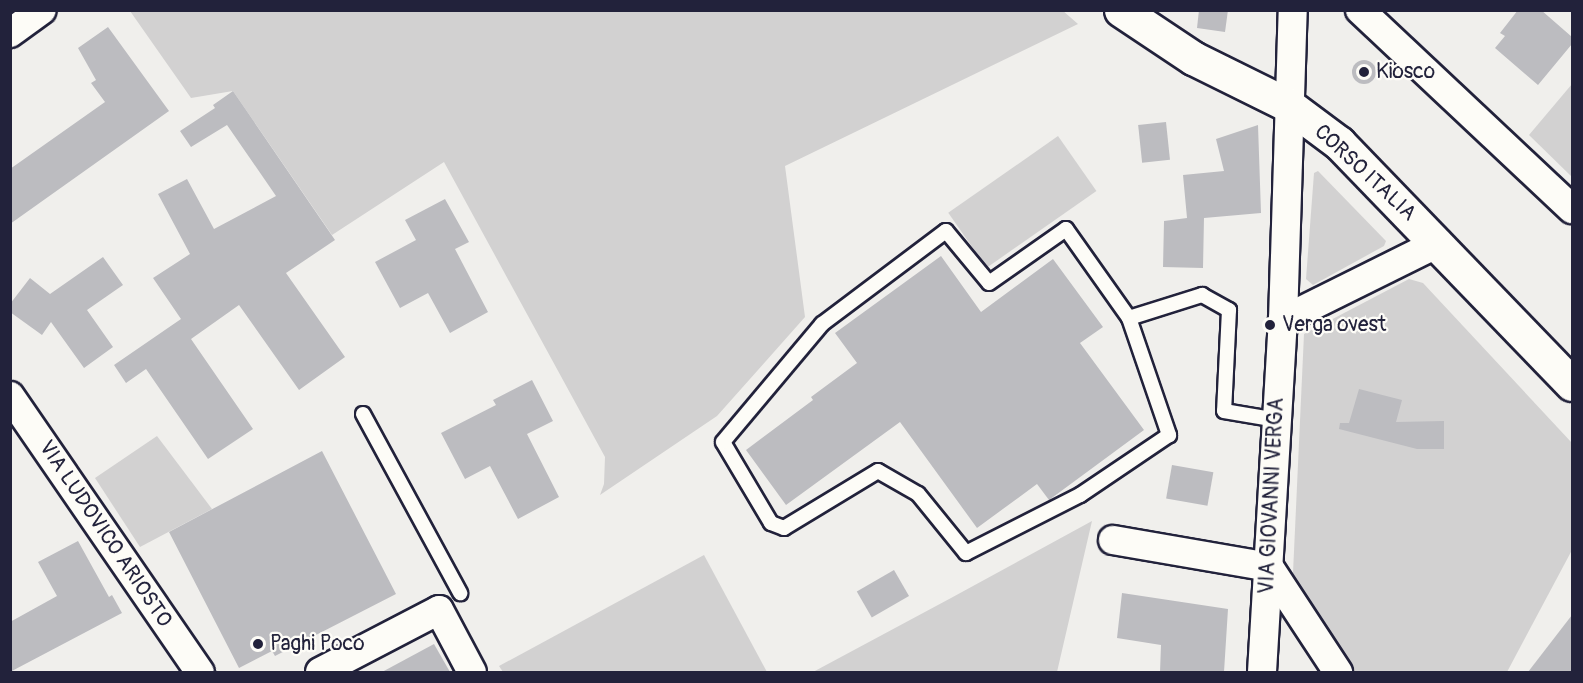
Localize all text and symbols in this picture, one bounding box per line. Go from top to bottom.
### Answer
place label: Kiosco [1376,59,1435,85]
marker: Kiosco [1357,65,1371,79]
street label: CORSO ITALIA [1309,120,1421,226]
place label: Verga ovest [1282,312,1386,338]
marker: Verga ovest [1263,318,1277,332]
street label: VIA GIOVANNI VERGA [1254,397,1290,595]
street label: VIA LUDOVICO ARIOSTO [33,436,177,632]
place label: Paghi Poco [270,631,364,657]
marker: Paghi Poco [251,637,265,651]

